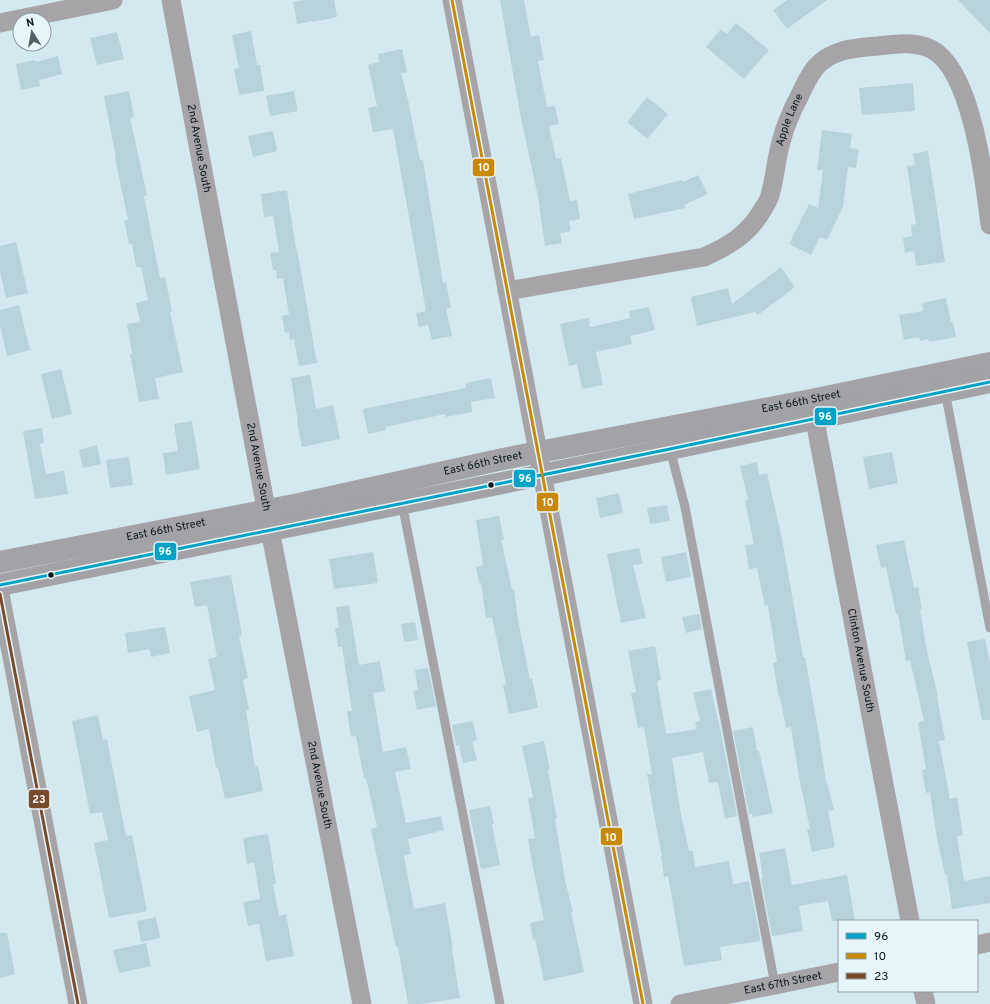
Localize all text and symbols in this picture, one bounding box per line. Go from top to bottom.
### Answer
north arrow [12,12,52,52]
text: N [25,16,35,31]
street label: Apple Lane [773,91,807,148]
street label: 2nd Avenue South [184,103,214,194]
line badge: 10 [472,158,495,177]
text: 10 [478,161,490,175]
street label: East 66th Street [760,387,842,416]
line badge: 96 [814,407,837,426]
text: 96 [818,410,832,424]
street label: 2nd Avenue South [243,422,273,512]
street label: East 66th Street [442,448,524,479]
line badge: 96 [513,469,536,488]
text: 96 [518,472,532,486]
unlabelled marker [486,480,496,490]
line badge: 10 [536,492,559,512]
text: 10 [542,496,554,510]
street label: East 66th Street [125,515,207,544]
line badge: 96 [154,542,177,561]
text: 96 [158,545,172,559]
unlabelled marker [46,570,56,580]
street label: Clinton Avenue South [844,607,877,714]
street label: 2nd Avenue South [304,740,335,830]
line badge: 23 [28,789,50,809]
text: 23 [32,793,46,807]
line badge: 10 [600,827,623,846]
text: 10 [605,831,617,845]
legend [838,920,978,992]
text: 96 [874,929,888,945]
text: 10 [874,949,886,965]
street label: East 67th Street [743,969,823,998]
text: 23 [874,969,889,985]

